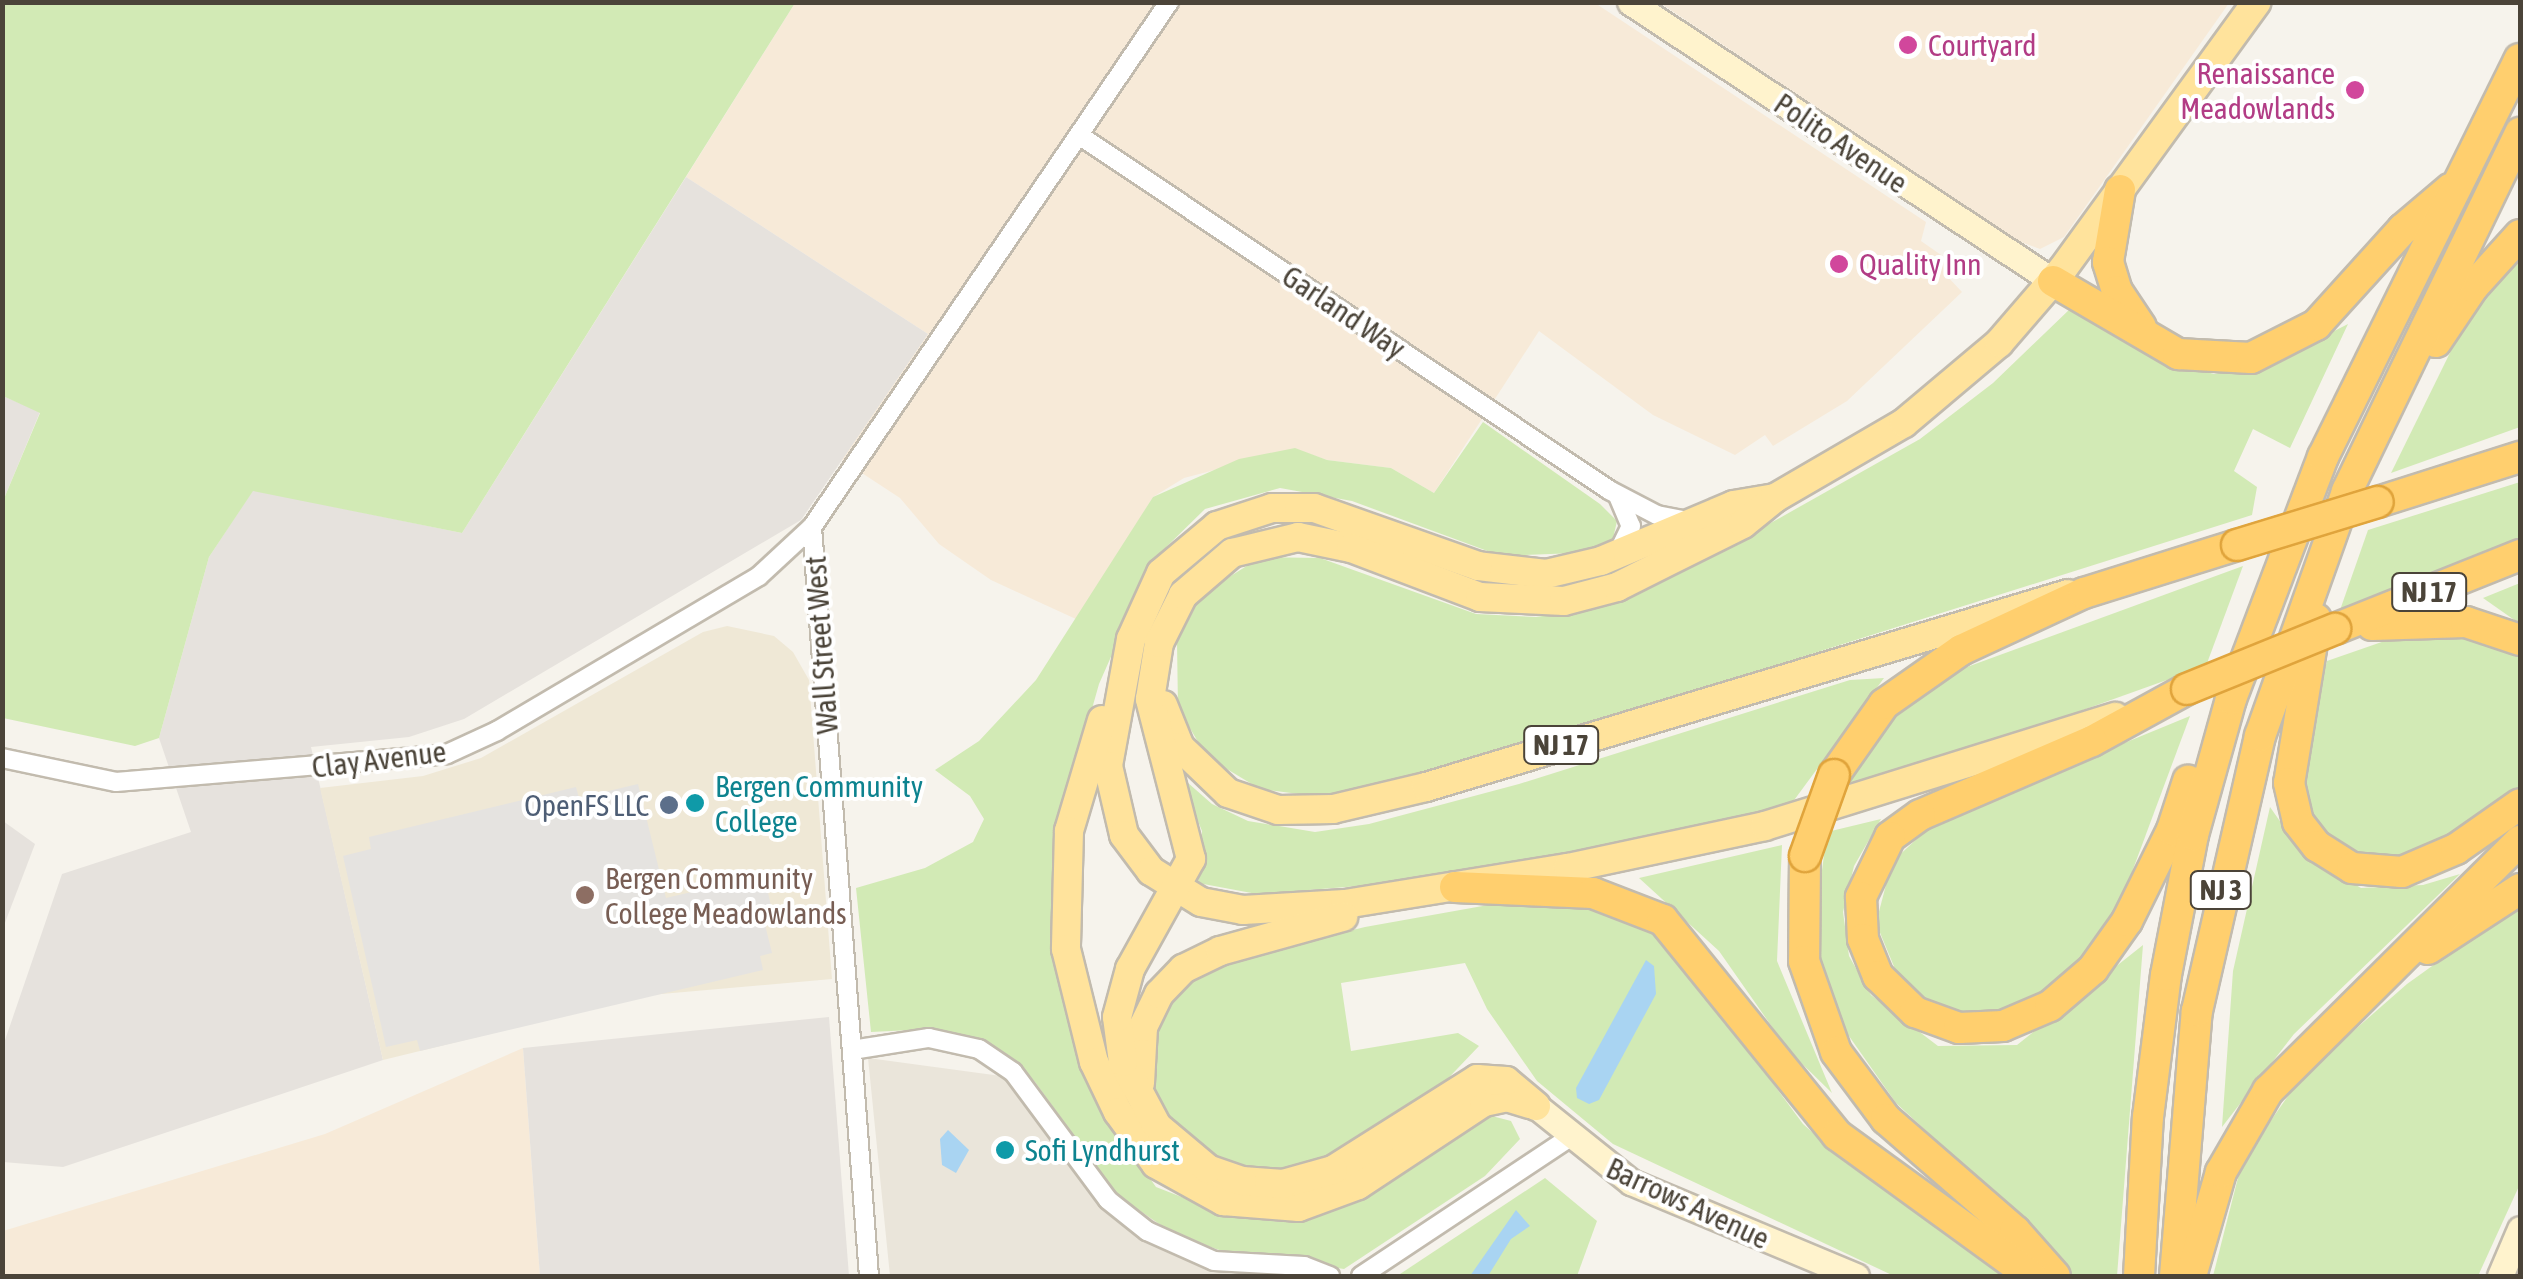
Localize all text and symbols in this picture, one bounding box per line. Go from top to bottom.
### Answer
place label: Courtyard [1928,27,2036,63]
marker: Courtyard [1897,34,1919,56]
place label: Renaissance Meadowlands [2180,55,2335,126]
marker: Renaissance Meadowlands [2344,79,2366,101]
street label: Polito Avenue [1768,85,1914,201]
place label: Quality Inn [1859,246,1982,282]
marker: Quality Inn [1828,253,1850,275]
street label: Garland Way [1276,258,1412,366]
street label: Wall Street West [797,555,845,735]
road number: NJ 17 [2389,569,2469,615]
road number: NJ 17 [1521,722,1601,768]
street label: Clay Avenue [310,733,448,785]
place label: Bergen Community College [715,768,923,838]
place label: OpenFS LLC [524,787,649,823]
marker: Bergen Community College [684,792,706,814]
marker: OpenFS LLC [658,794,680,816]
place label: Bergen Community College Meadowlands [605,860,847,930]
road number: NJ 3 [2188,867,2254,913]
marker: Bergen Community College Meadowlands [574,884,596,906]
place label: Sofi Lyndhurst [1025,1132,1180,1168]
marker: Sofi Lyndhurst [994,1139,1016,1161]
street label: Barrows Avenue [1601,1150,1775,1256]

